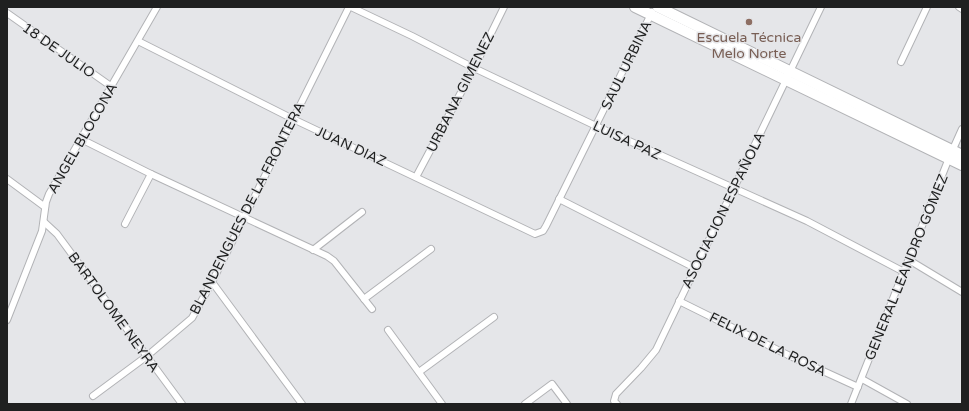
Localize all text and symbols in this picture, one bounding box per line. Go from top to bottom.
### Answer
marker: Escuela Técnica Melo Norte [744,17,754,27]
street label: SAUL URBINA [598,18,655,113]
street label: 18 DE JULIO [19,19,98,82]
street label: URBANA GIMENEZ [423,29,498,155]
place label: Escuela Técnica Melo Norte [697,29,801,62]
street label: ANGEL BLOCONA [44,80,121,196]
street label: BLANDENGUES DE LA FRONTERA [186,99,309,317]
street label: LUISA PAZ [590,117,664,164]
street label: JUAN DIAZ [313,123,389,170]
street label: ASOCIACION ESPAÑOLA [678,129,769,291]
street label: GENERAL LEANDRO GÓMEZ [861,172,952,363]
street label: BARTOLOME NEYRA [64,249,163,376]
street label: FELIX DE LA ROSA [707,309,829,380]

